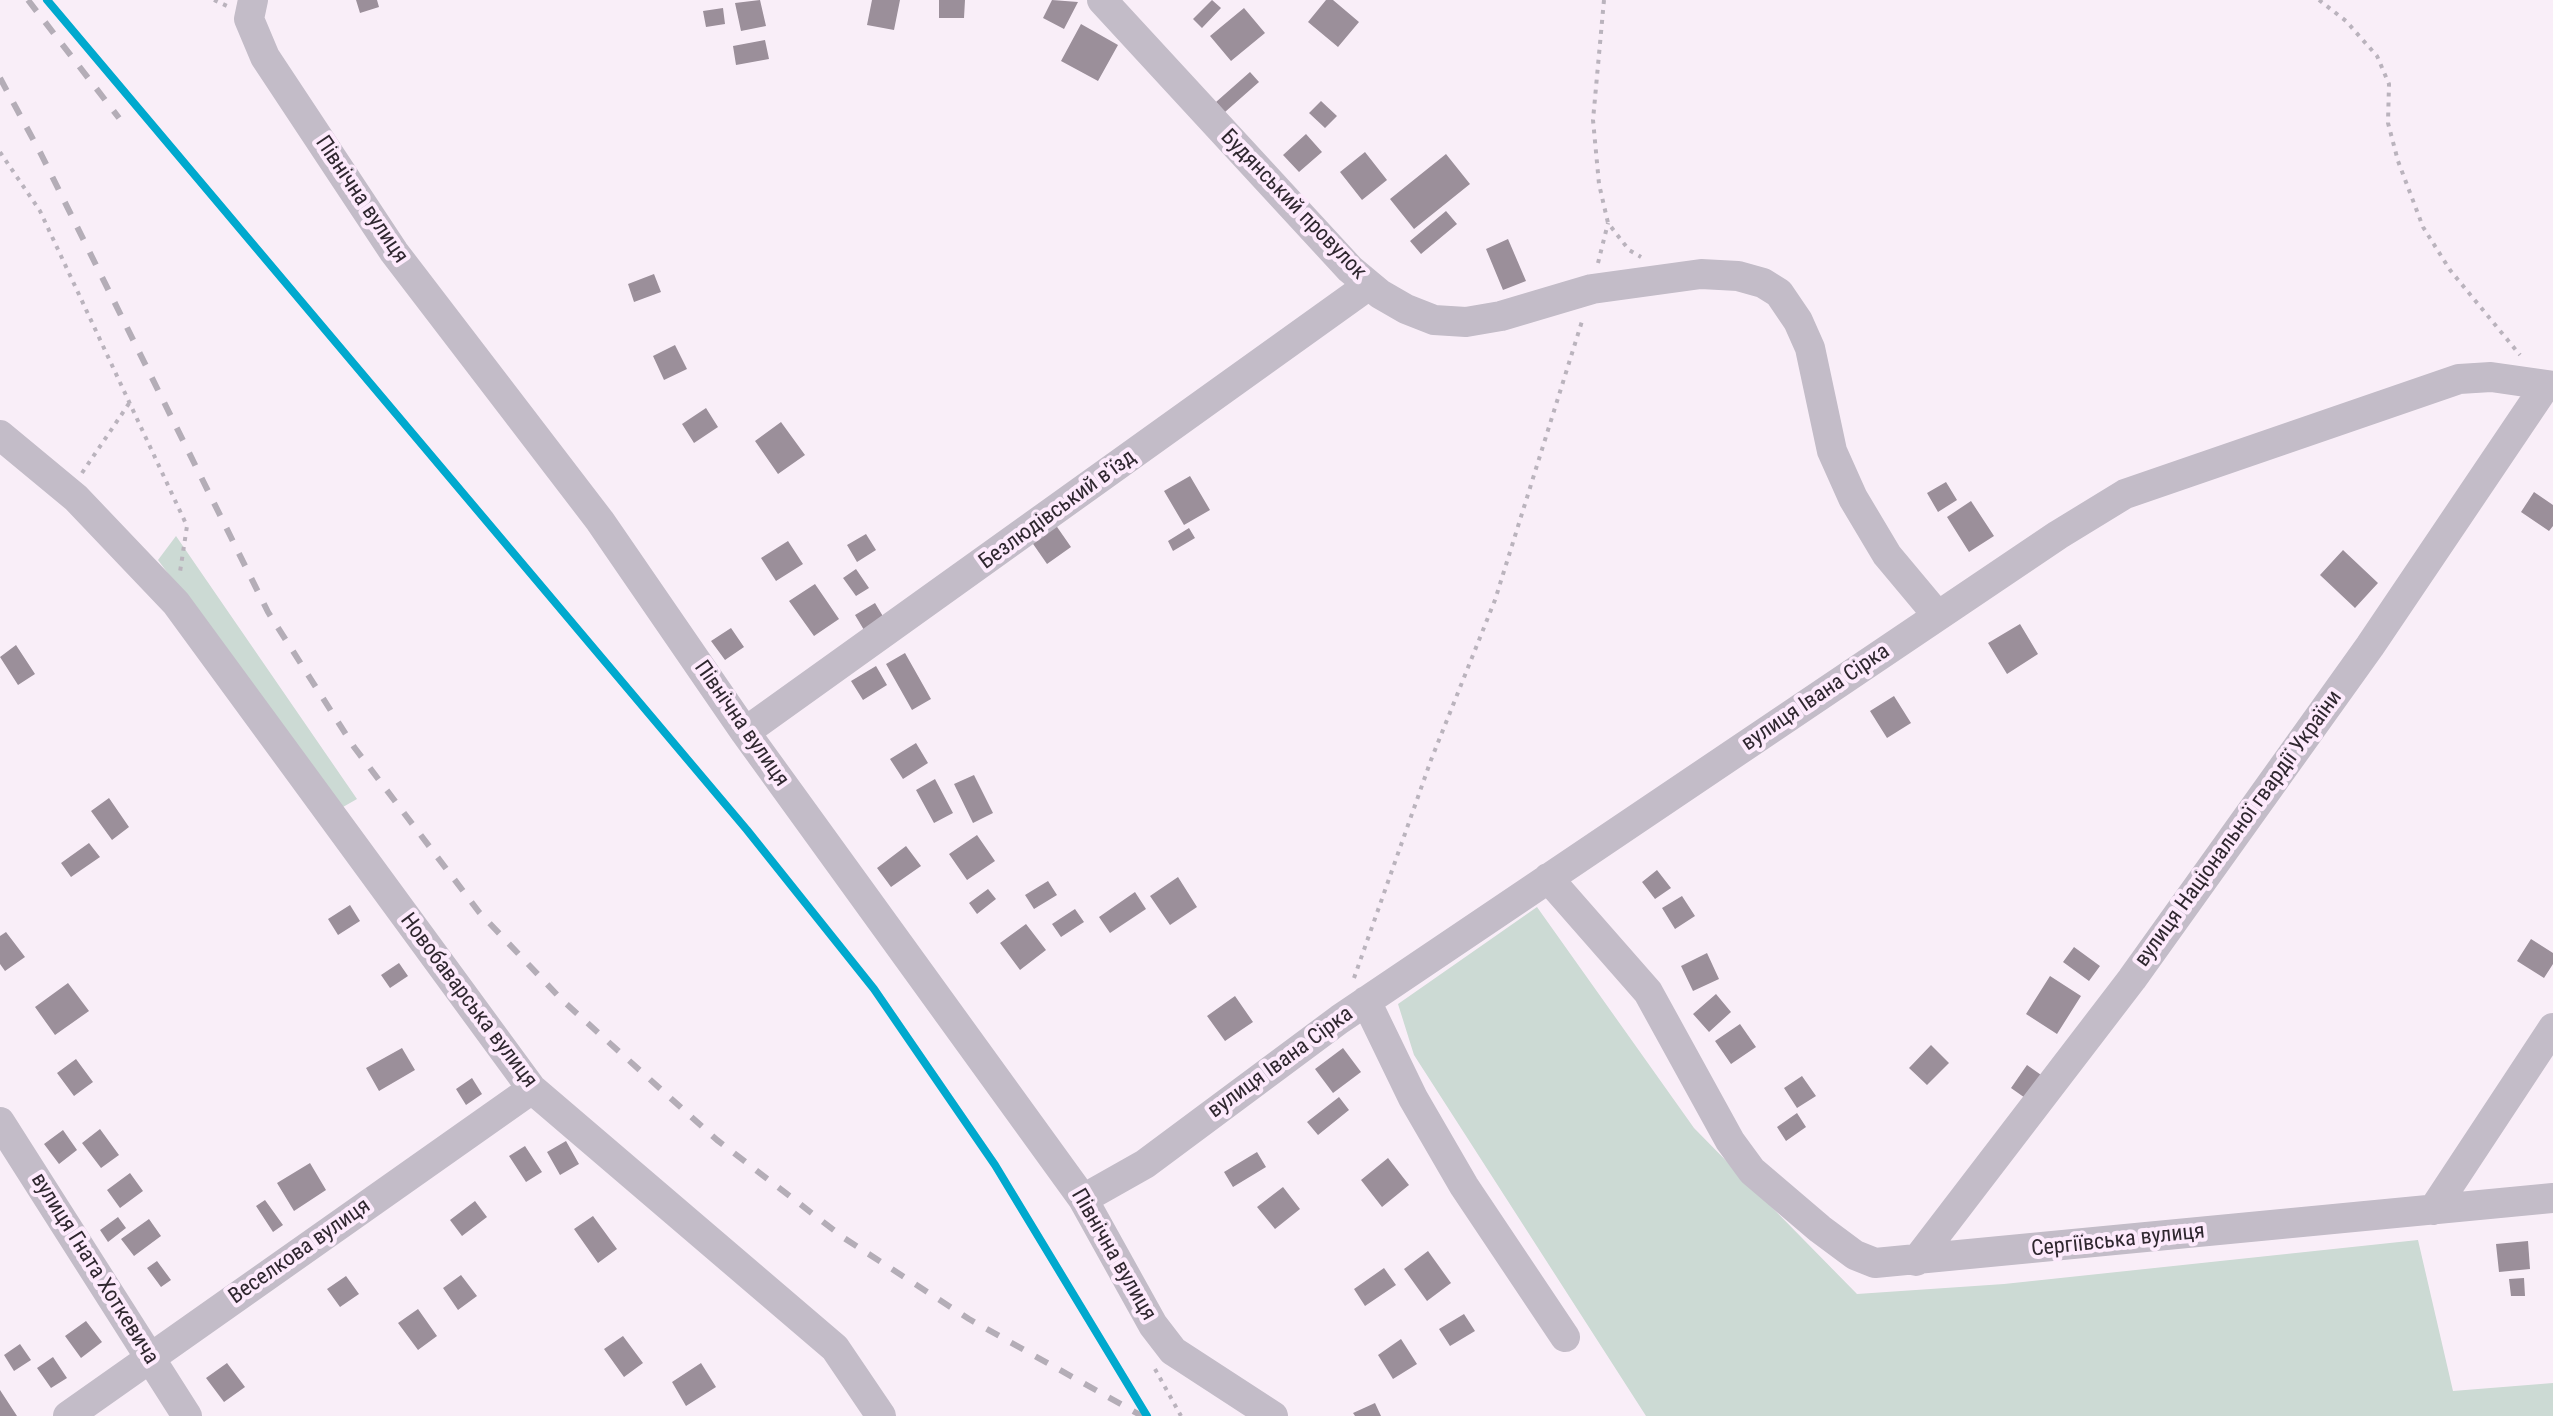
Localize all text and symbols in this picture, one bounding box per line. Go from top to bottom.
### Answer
street label: Будянський провулок [1215,124,1371,286]
street label: Північна вулиця [309,131,413,269]
street label: Безлюдівський в'їзд [975,444,1141,576]
street label: вулиця Івана Сірка [1737,639,1895,757]
street label: Північна вулиця [688,656,794,792]
street label: вулиця Національної гвардії України [2130,686,2348,972]
street label: Новобаварська вулиця [394,909,542,1093]
street label: вулиця Івана Сірка [1203,1002,1359,1124]
street label: вулиця Гната Хоткевича [24,1169,164,1369]
street label: Північна вулиця [1065,1184,1161,1326]
street label: Веселкова вулиця [224,1193,376,1311]
street label: Сергіївська вулиця [2030,1219,2206,1263]

